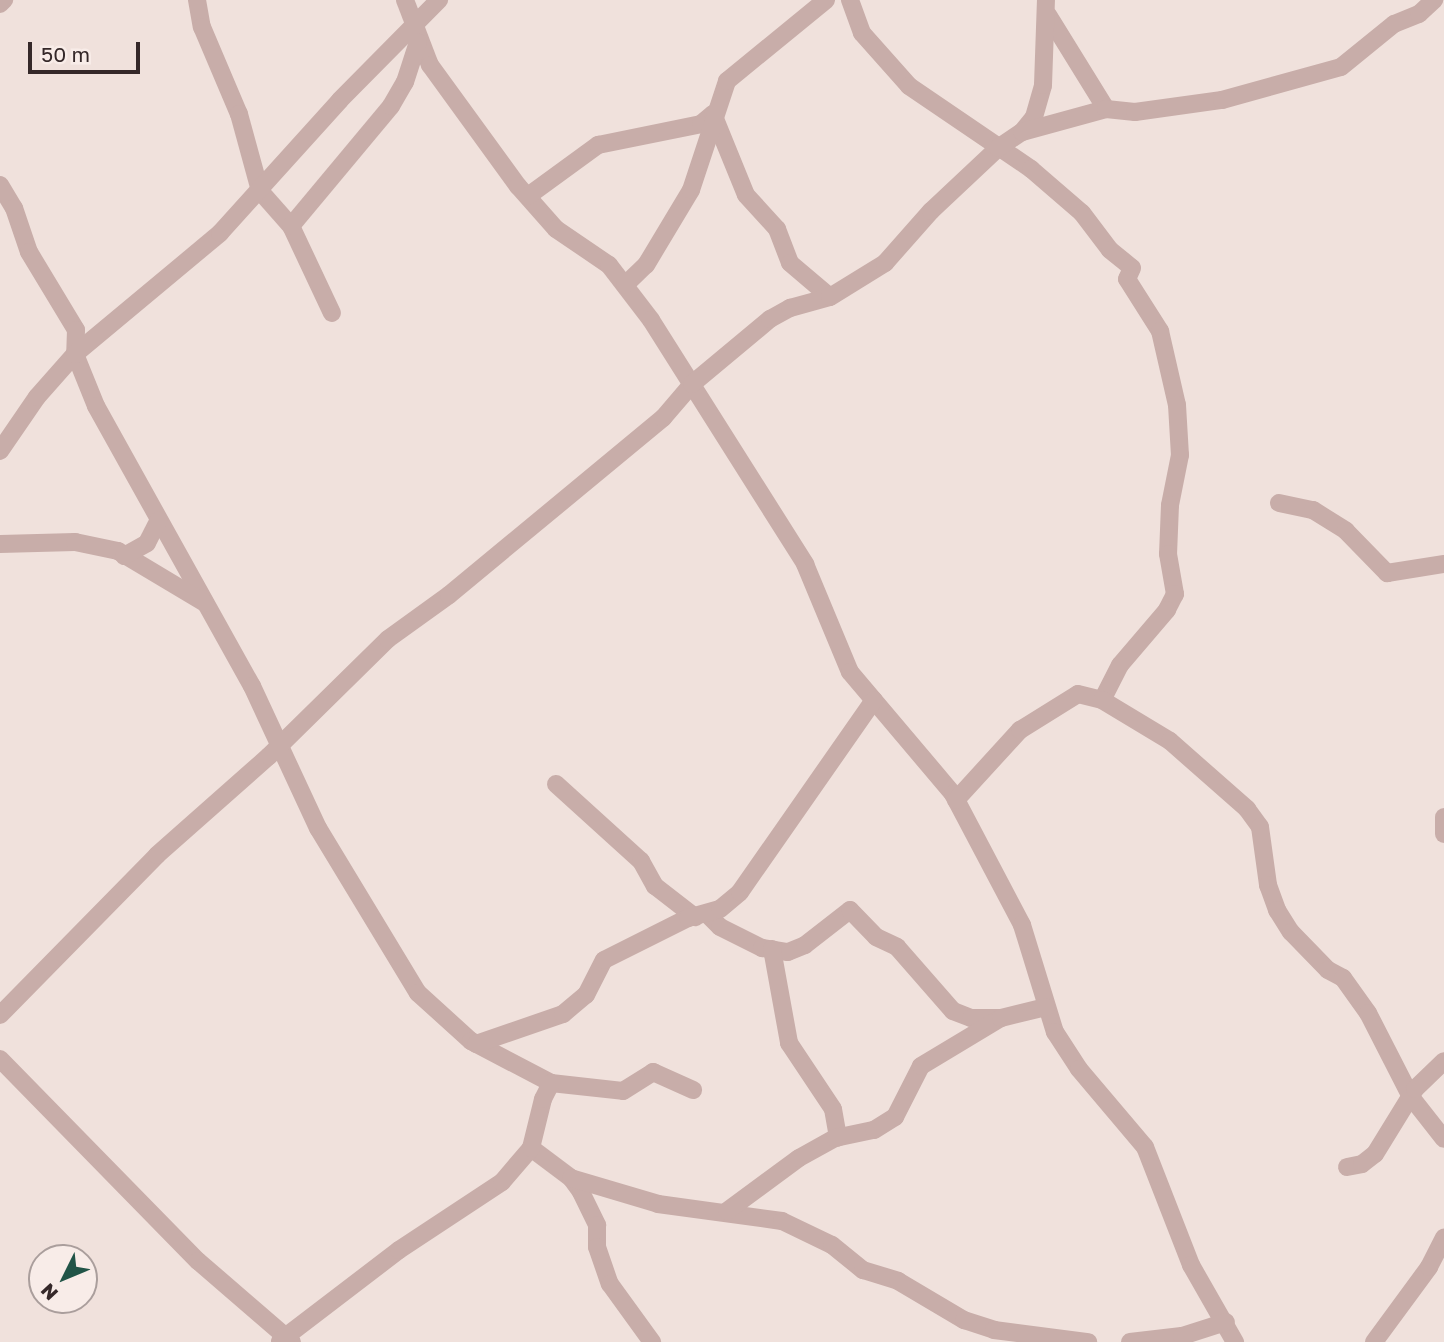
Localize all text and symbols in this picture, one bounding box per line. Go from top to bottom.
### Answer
scale bar [32,28,144,72]
text: 50 m [41,41,90,67]
north arrow [28,1244,98,1314]
text: N [35,1279,62,1305]

